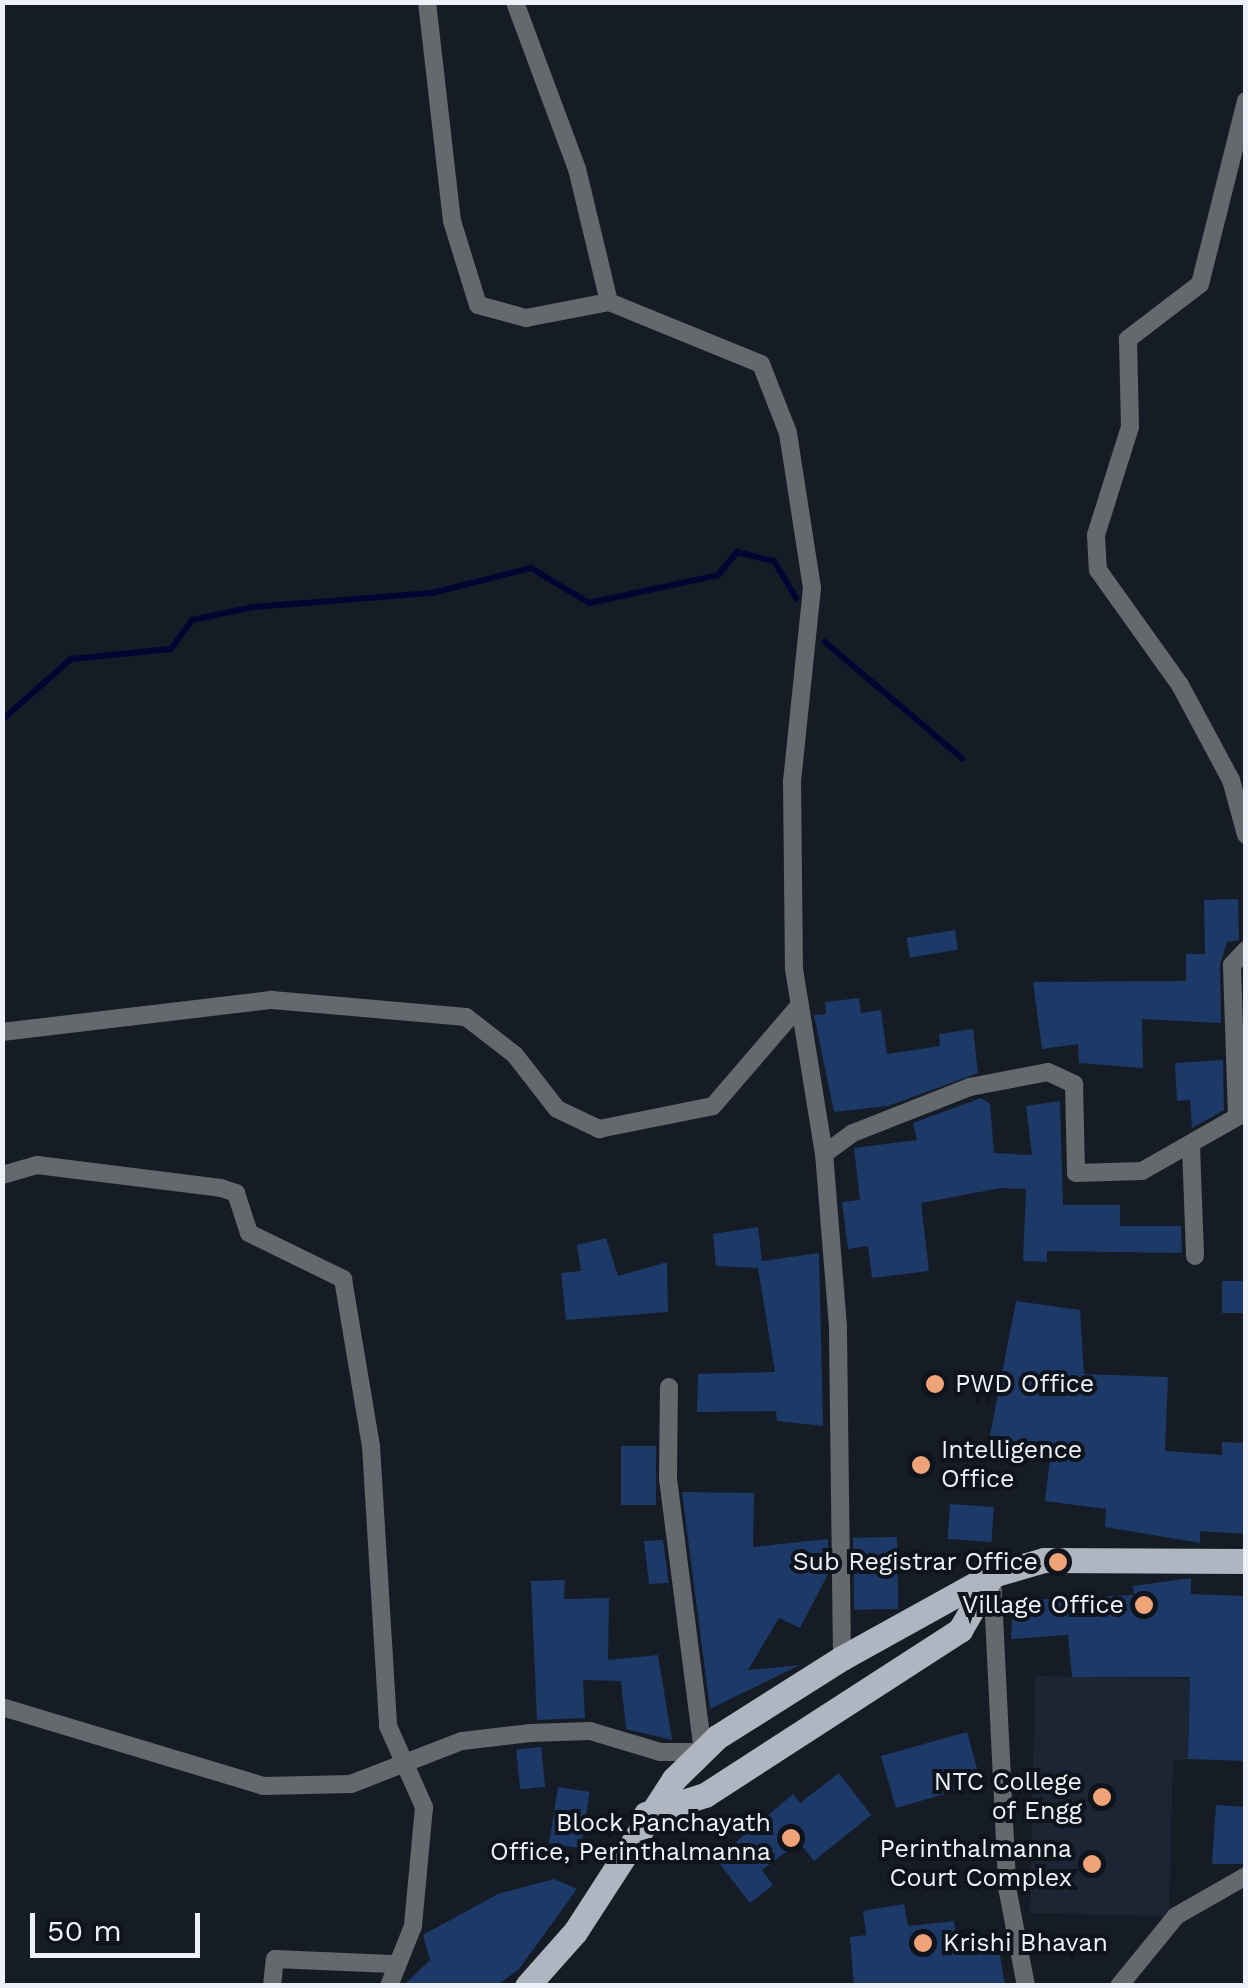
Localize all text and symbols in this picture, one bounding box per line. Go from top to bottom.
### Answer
place label: PWD Office [955,1369,1094,1399]
marker: PWD Office [924,1373,946,1395]
place label: Intelligence Office [941,1436,1082,1495]
marker: Intelligence Office [910,1454,932,1476]
place label: Sub Registrar Office [792,1547,1038,1577]
marker: Sub Registrar Office [1047,1551,1069,1573]
place label: Village Office [962,1590,1124,1620]
marker: Village Office [1133,1594,1155,1616]
place label: NTC College of Engg [934,1768,1082,1827]
marker: NTC College of Engg [1091,1786,1113,1808]
place label: Block Panchayath Office, Perinthalmanna [490,1809,771,1868]
marker: Block Panchayath Office, Perinthalmanna [780,1827,802,1849]
place label: Perinthalmanna Court Complex [880,1835,1072,1894]
marker: Perinthalmanna Court Complex [1081,1853,1103,1875]
scale bar [35,1893,205,1955]
text: 50 m [47,1913,122,1948]
place label: Krishi Bhavan [943,1928,1108,1958]
marker: Krishi Bhavan [912,1932,934,1954]

